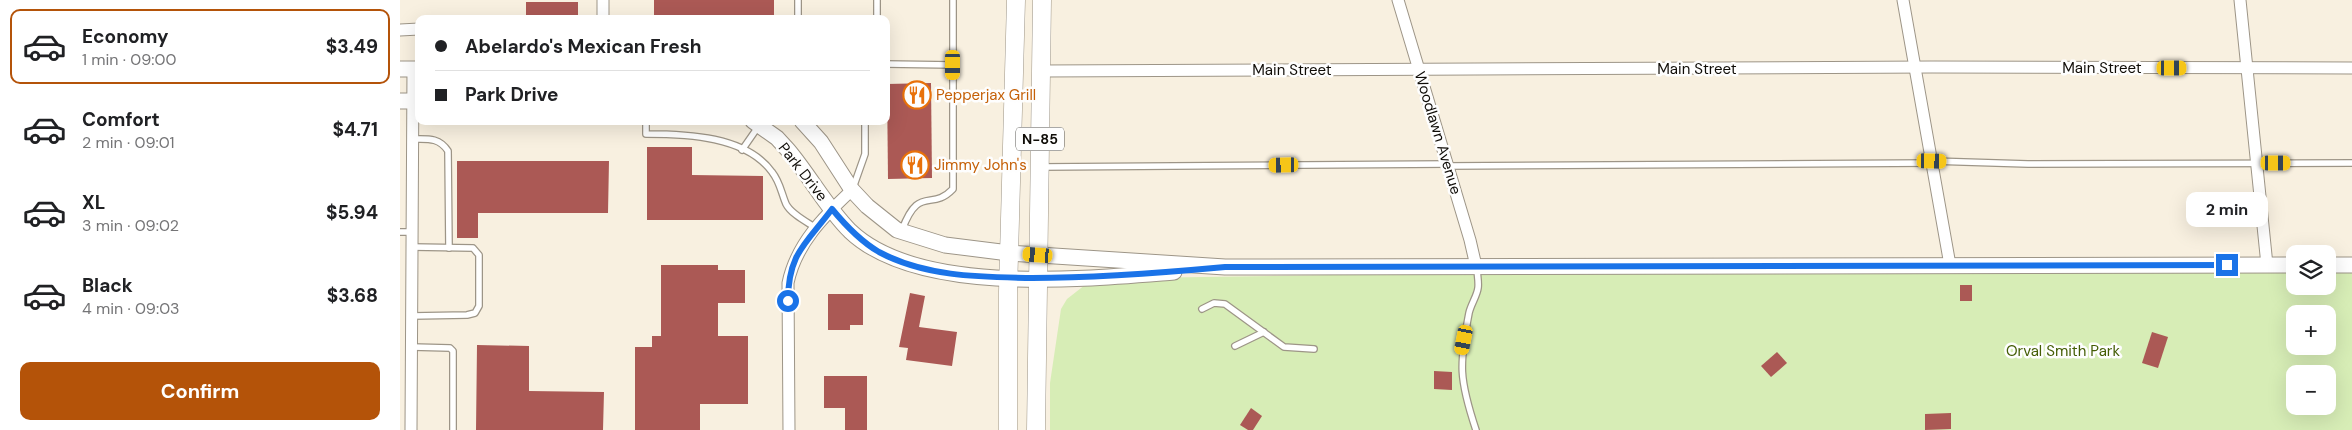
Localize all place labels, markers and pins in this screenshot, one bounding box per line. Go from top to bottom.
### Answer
restaurant icon: Pepperjax Grill [902,80,932,110]
place label: Pepperjax Grill [936,85,1036,105]
restaurant icon: Jimmy John's [900,150,930,180]
place label: Jimmy John's [934,155,1027,175]

